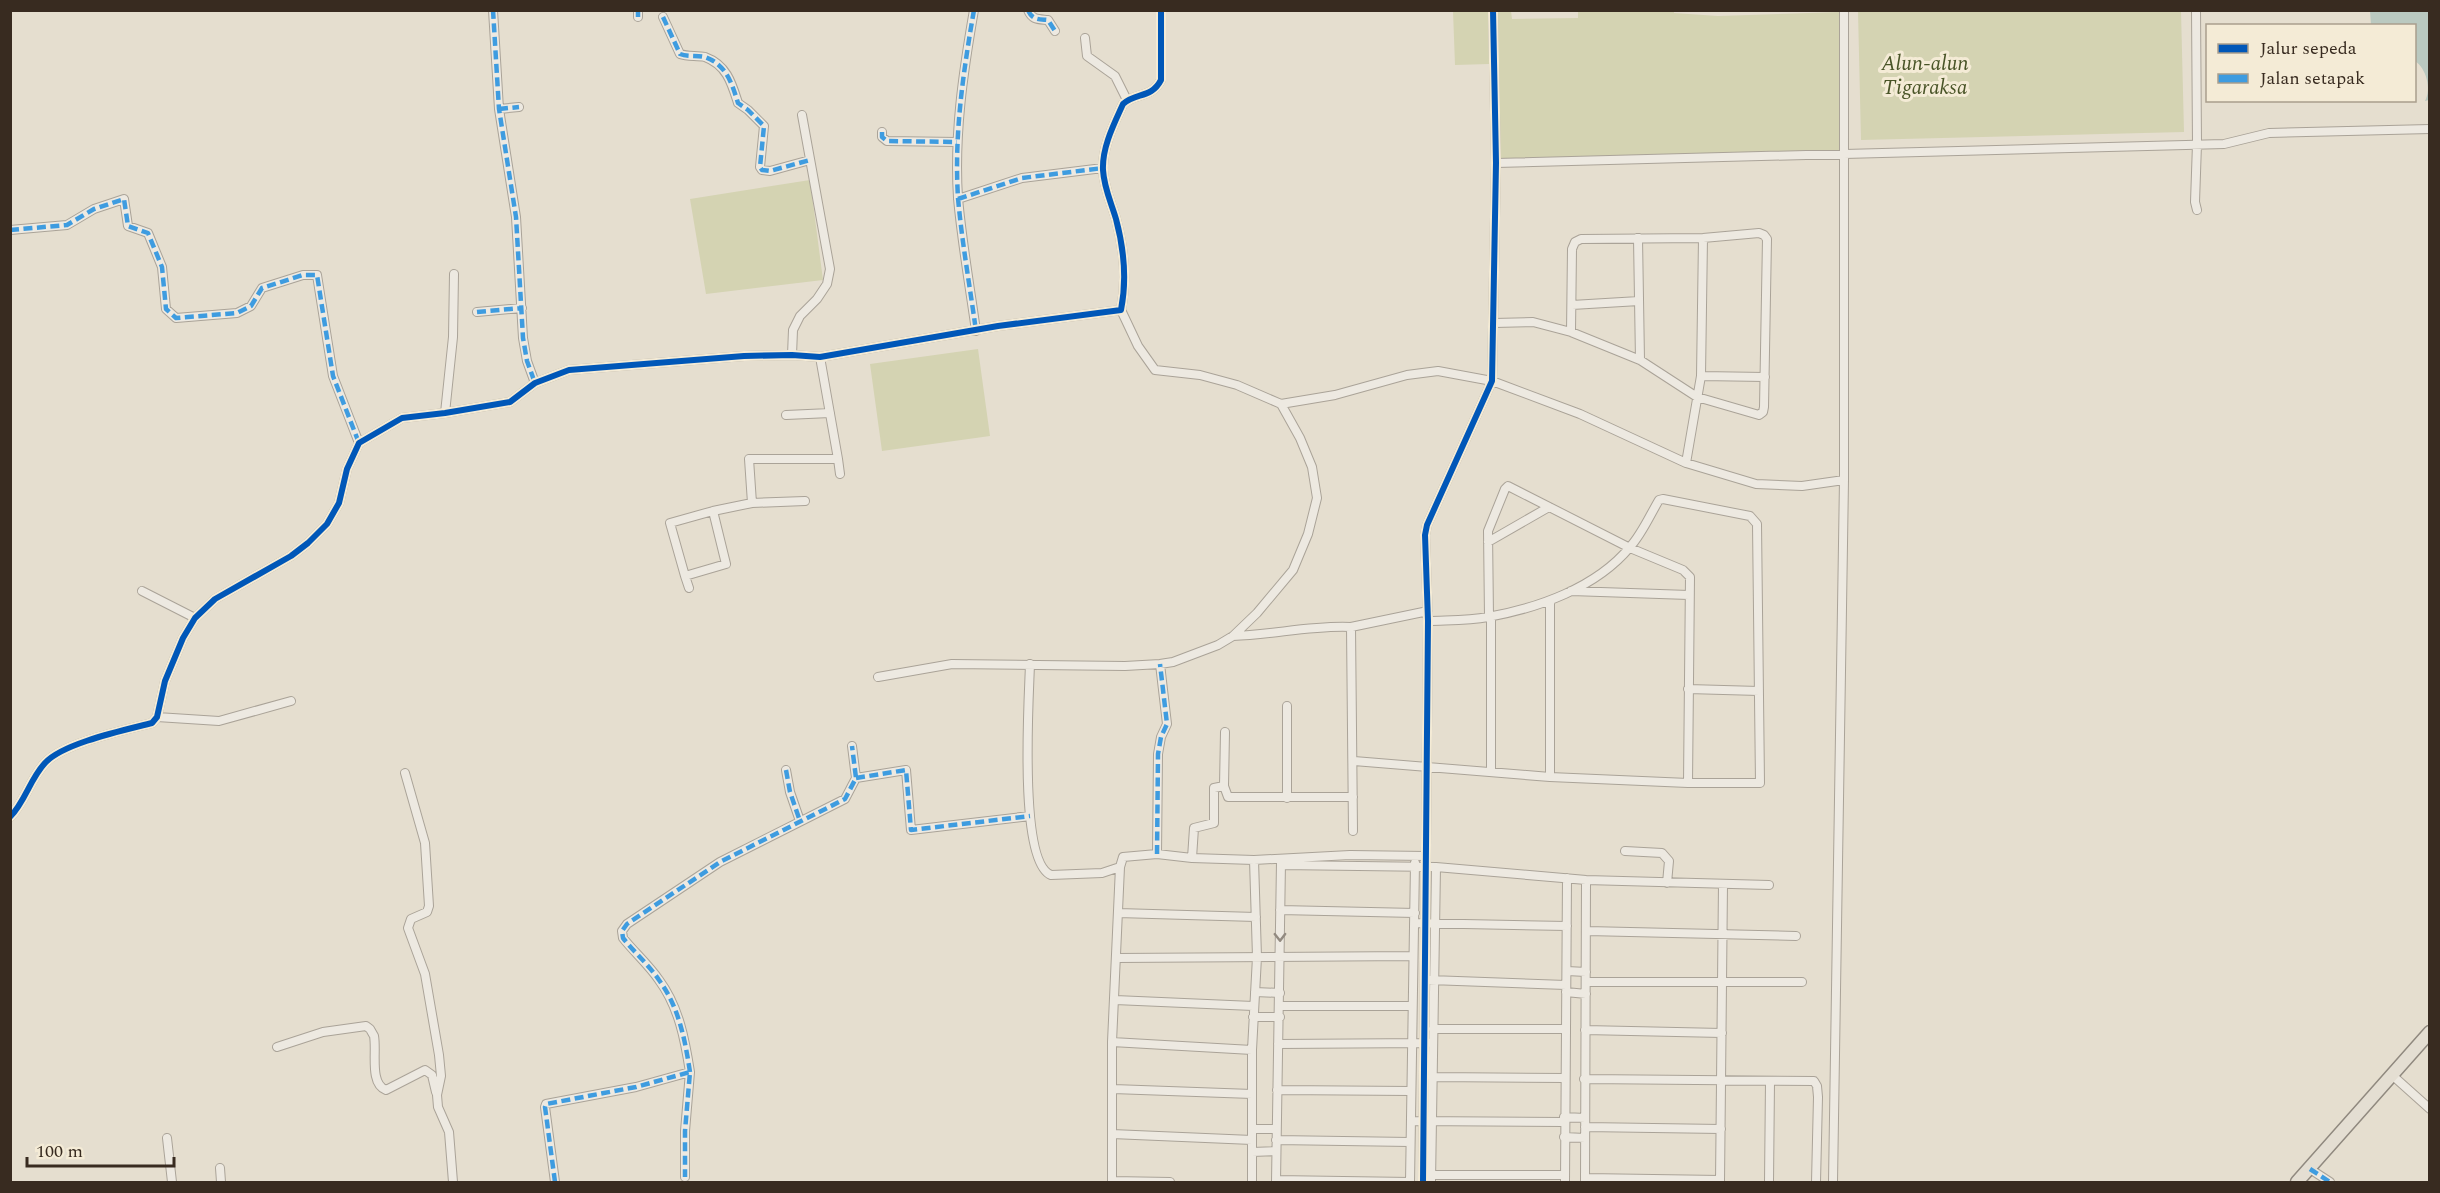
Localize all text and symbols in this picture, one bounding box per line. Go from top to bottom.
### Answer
legend [2206,24,2416,102]
text: Jalur sepeda [2260,35,2357,62]
park label: Alun-alun Tigaraksa [1880,48,1969,104]
text: Jalan setapak [2260,65,2365,92]
one-way arrow [1274,933,1286,942]
scale bar [27,1130,174,1168]
text: 100 m [36,1138,83,1165]

